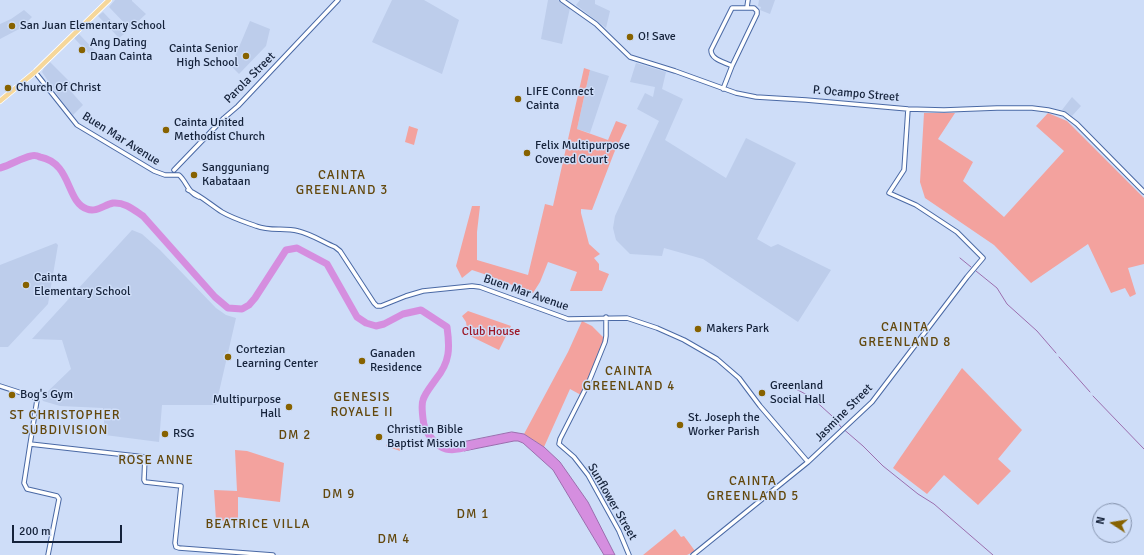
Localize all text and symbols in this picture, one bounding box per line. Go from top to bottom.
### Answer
place label: San Juan Elementary School [20,19,166,33]
marker: San Juan Elementary School [7,21,17,31]
place label: O! Save [638,30,676,44]
marker: O! Save [625,32,635,42]
place label: Ang Dating Daan Cainta [90,36,152,64]
place label: Cainta Senior High School [169,42,238,70]
marker: Ang Dating Daan Cainta [77,45,87,55]
street label: Parola Street [221,49,279,107]
marker: Cainta Senior High School [241,51,251,61]
place label: Church Of Christ [16,81,101,95]
marker: Church Of Christ [3,83,13,93]
street label: P. Ocampo Street [812,83,900,105]
place label: LIFE Connect Cainta [526,85,594,113]
marker: LIFE Connect Cainta [513,94,523,104]
street label: Buen Mar Avenue [79,109,163,169]
place label: Cainta United Methodist Church [174,116,265,144]
marker: Cainta United Methodist Church [161,125,171,135]
place label: Felix Multipurpose Covered Court [535,139,630,167]
marker: Felix Multipurpose Covered Court [522,148,532,158]
place label: Sangguniang Kabataan [202,161,269,189]
district label: CAINTA GREENLAND 3 [296,168,388,199]
marker: Sangguniang Kabataan [189,170,199,180]
place label: Cainta Elementary School [34,271,130,299]
street label: Buen Mar Avenue [481,272,571,314]
marker: Cainta Elementary School [21,280,31,290]
district label: CAINTA GREENLAND 8 [859,320,951,351]
place label: Makers Park [706,322,769,336]
marker: Makers Park [693,324,703,334]
park label: Club House [462,325,520,339]
place label: Cortezian Learning Center [236,343,318,371]
place label: Ganaden Residence [370,347,422,375]
marker: Cortezian Learning Center [223,352,233,362]
marker: Ganaden Residence [357,356,367,366]
district label: CAINTA GREENLAND 4 [583,364,675,395]
place label: Greenland Social Hall [770,379,825,407]
street label: Jasmine Street [812,381,876,445]
place label: Bog's Gym [20,388,73,402]
marker: Greenland Social Hall [757,388,767,398]
marker: Bog's Gym [7,390,17,400]
district label: GENESIS ROYALE II [330,390,394,421]
place label: Multipurpose Hall [213,393,281,421]
marker: Multipurpose Hall [284,402,294,412]
district label: ST CHRISTOPHER SUBDIVISION [9,408,121,439]
place label: St. Joseph the Worker Parish [688,411,760,439]
marker: St. Joseph the Worker Parish [675,420,685,430]
place label: Christian Bible Baptist Mission [387,423,466,451]
place label: RSG [173,427,195,441]
district label: DM 2 [279,428,311,444]
marker: RSG [160,429,170,439]
marker: Christian Bible Baptist Mission [374,432,384,442]
district label: ROSE ANNE [118,453,194,469]
street label: Sunflower Street [584,461,640,543]
district label: CAINTA GREENLAND 5 [707,474,799,505]
district label: DM 9 [323,487,355,503]
north arrow [1092,503,1132,543]
district label: DM 1 [457,507,489,523]
text: N [1094,516,1108,526]
scale bar [14,517,124,543]
district label: BEATRICE VILLA [205,517,311,533]
text: 200 m [19,524,51,539]
district label: DM 4 [378,532,410,548]

